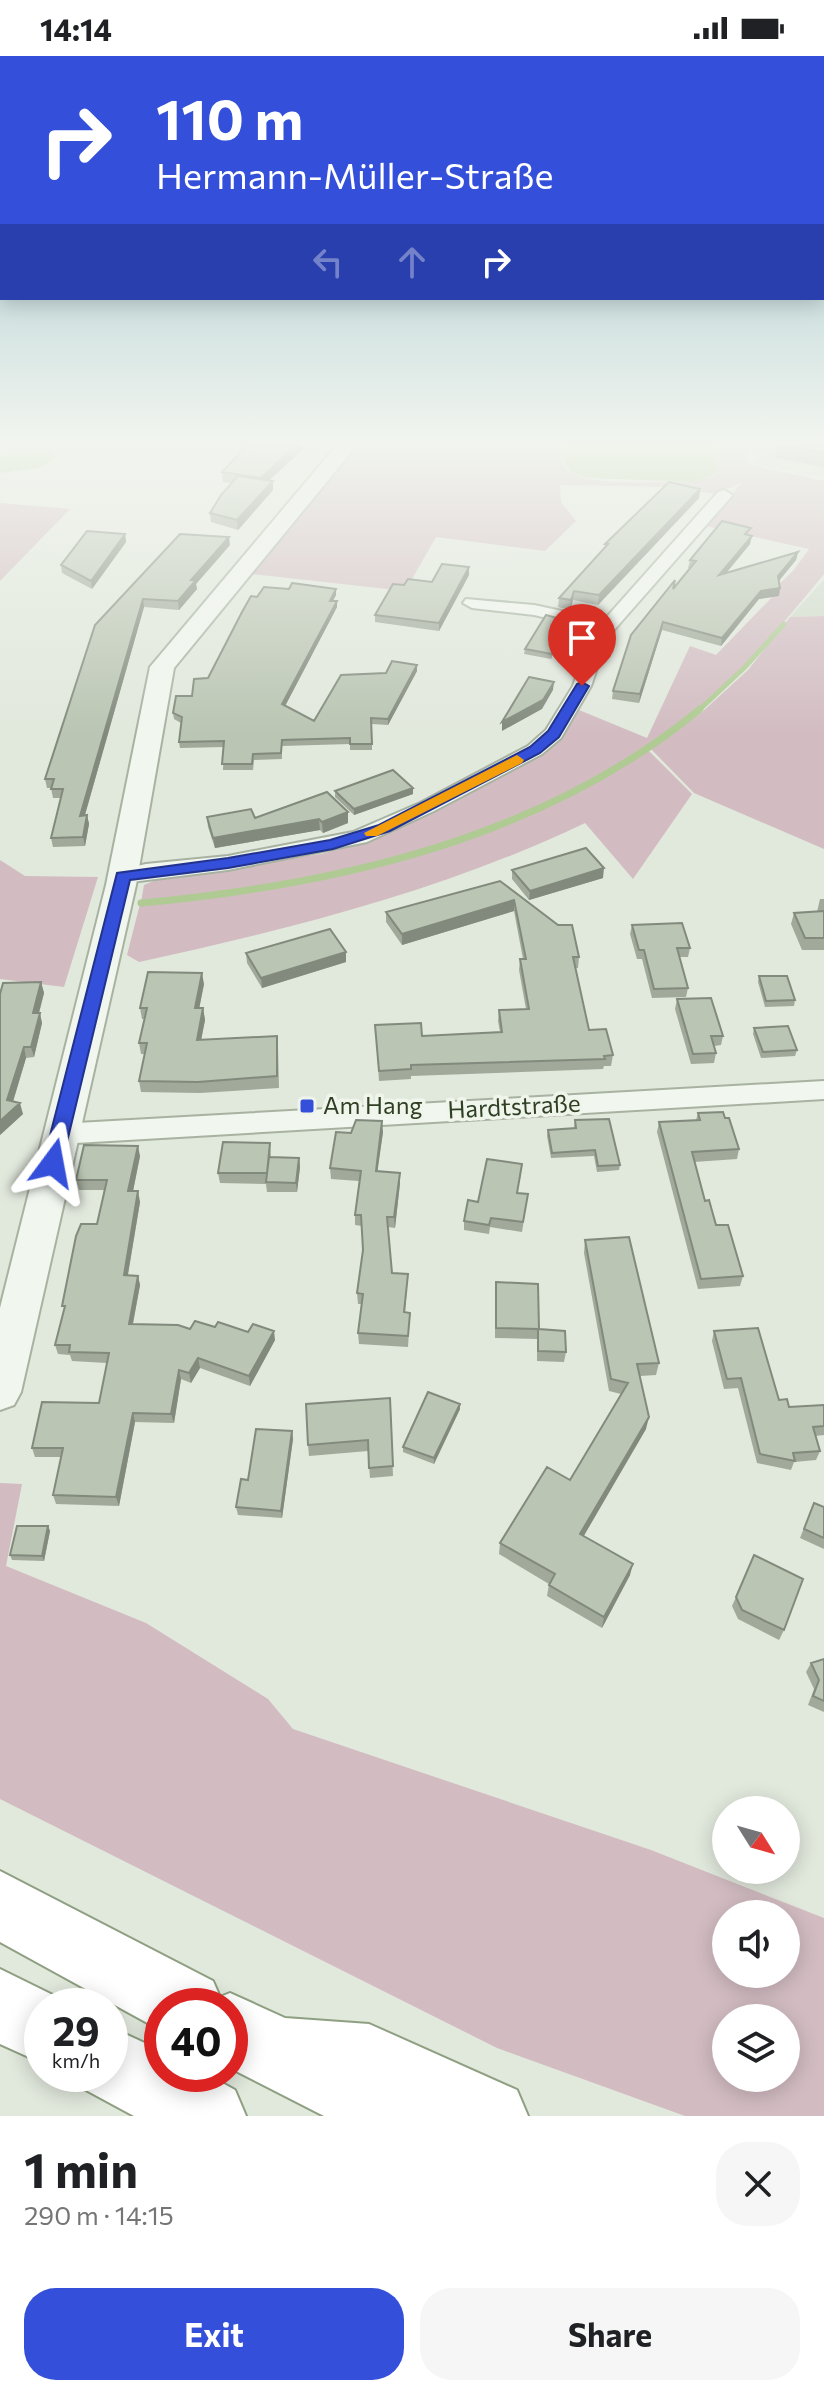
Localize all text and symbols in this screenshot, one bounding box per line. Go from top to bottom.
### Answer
text: 14:14 [40,10,112,47]
text: 110 m [156,83,303,152]
icon: right [24,88,128,192]
text: Hermann-Müller-Straße [156,152,553,196]
icon: left [306,240,350,284]
icon: ahead [390,240,434,284]
icon: right [474,240,518,284]
pin [548,604,616,686]
icon: arrive [560,616,604,660]
street label: Hardtstraße [447,1088,581,1123]
place label: Am Hang [323,1090,422,1119]
marker: Am Hang [298,1097,316,1115]
position arrow [11,1121,95,1205]
north arrow [712,1796,800,1884]
map controls [712,1796,800,2092]
button: sound [712,1900,800,1988]
speed limit sign: 40 [144,1988,248,2092]
button: layers [712,2004,800,2092]
text: 29 [52,2005,100,2054]
text: km/h [52,2048,100,2072]
text: 1 min [24,2139,138,2198]
button: close [716,2142,800,2226]
text: 290 m · 14:15 [24,2199,174,2230]
button: Exit [24,2288,404,2380]
button: Share [420,2288,800,2380]

